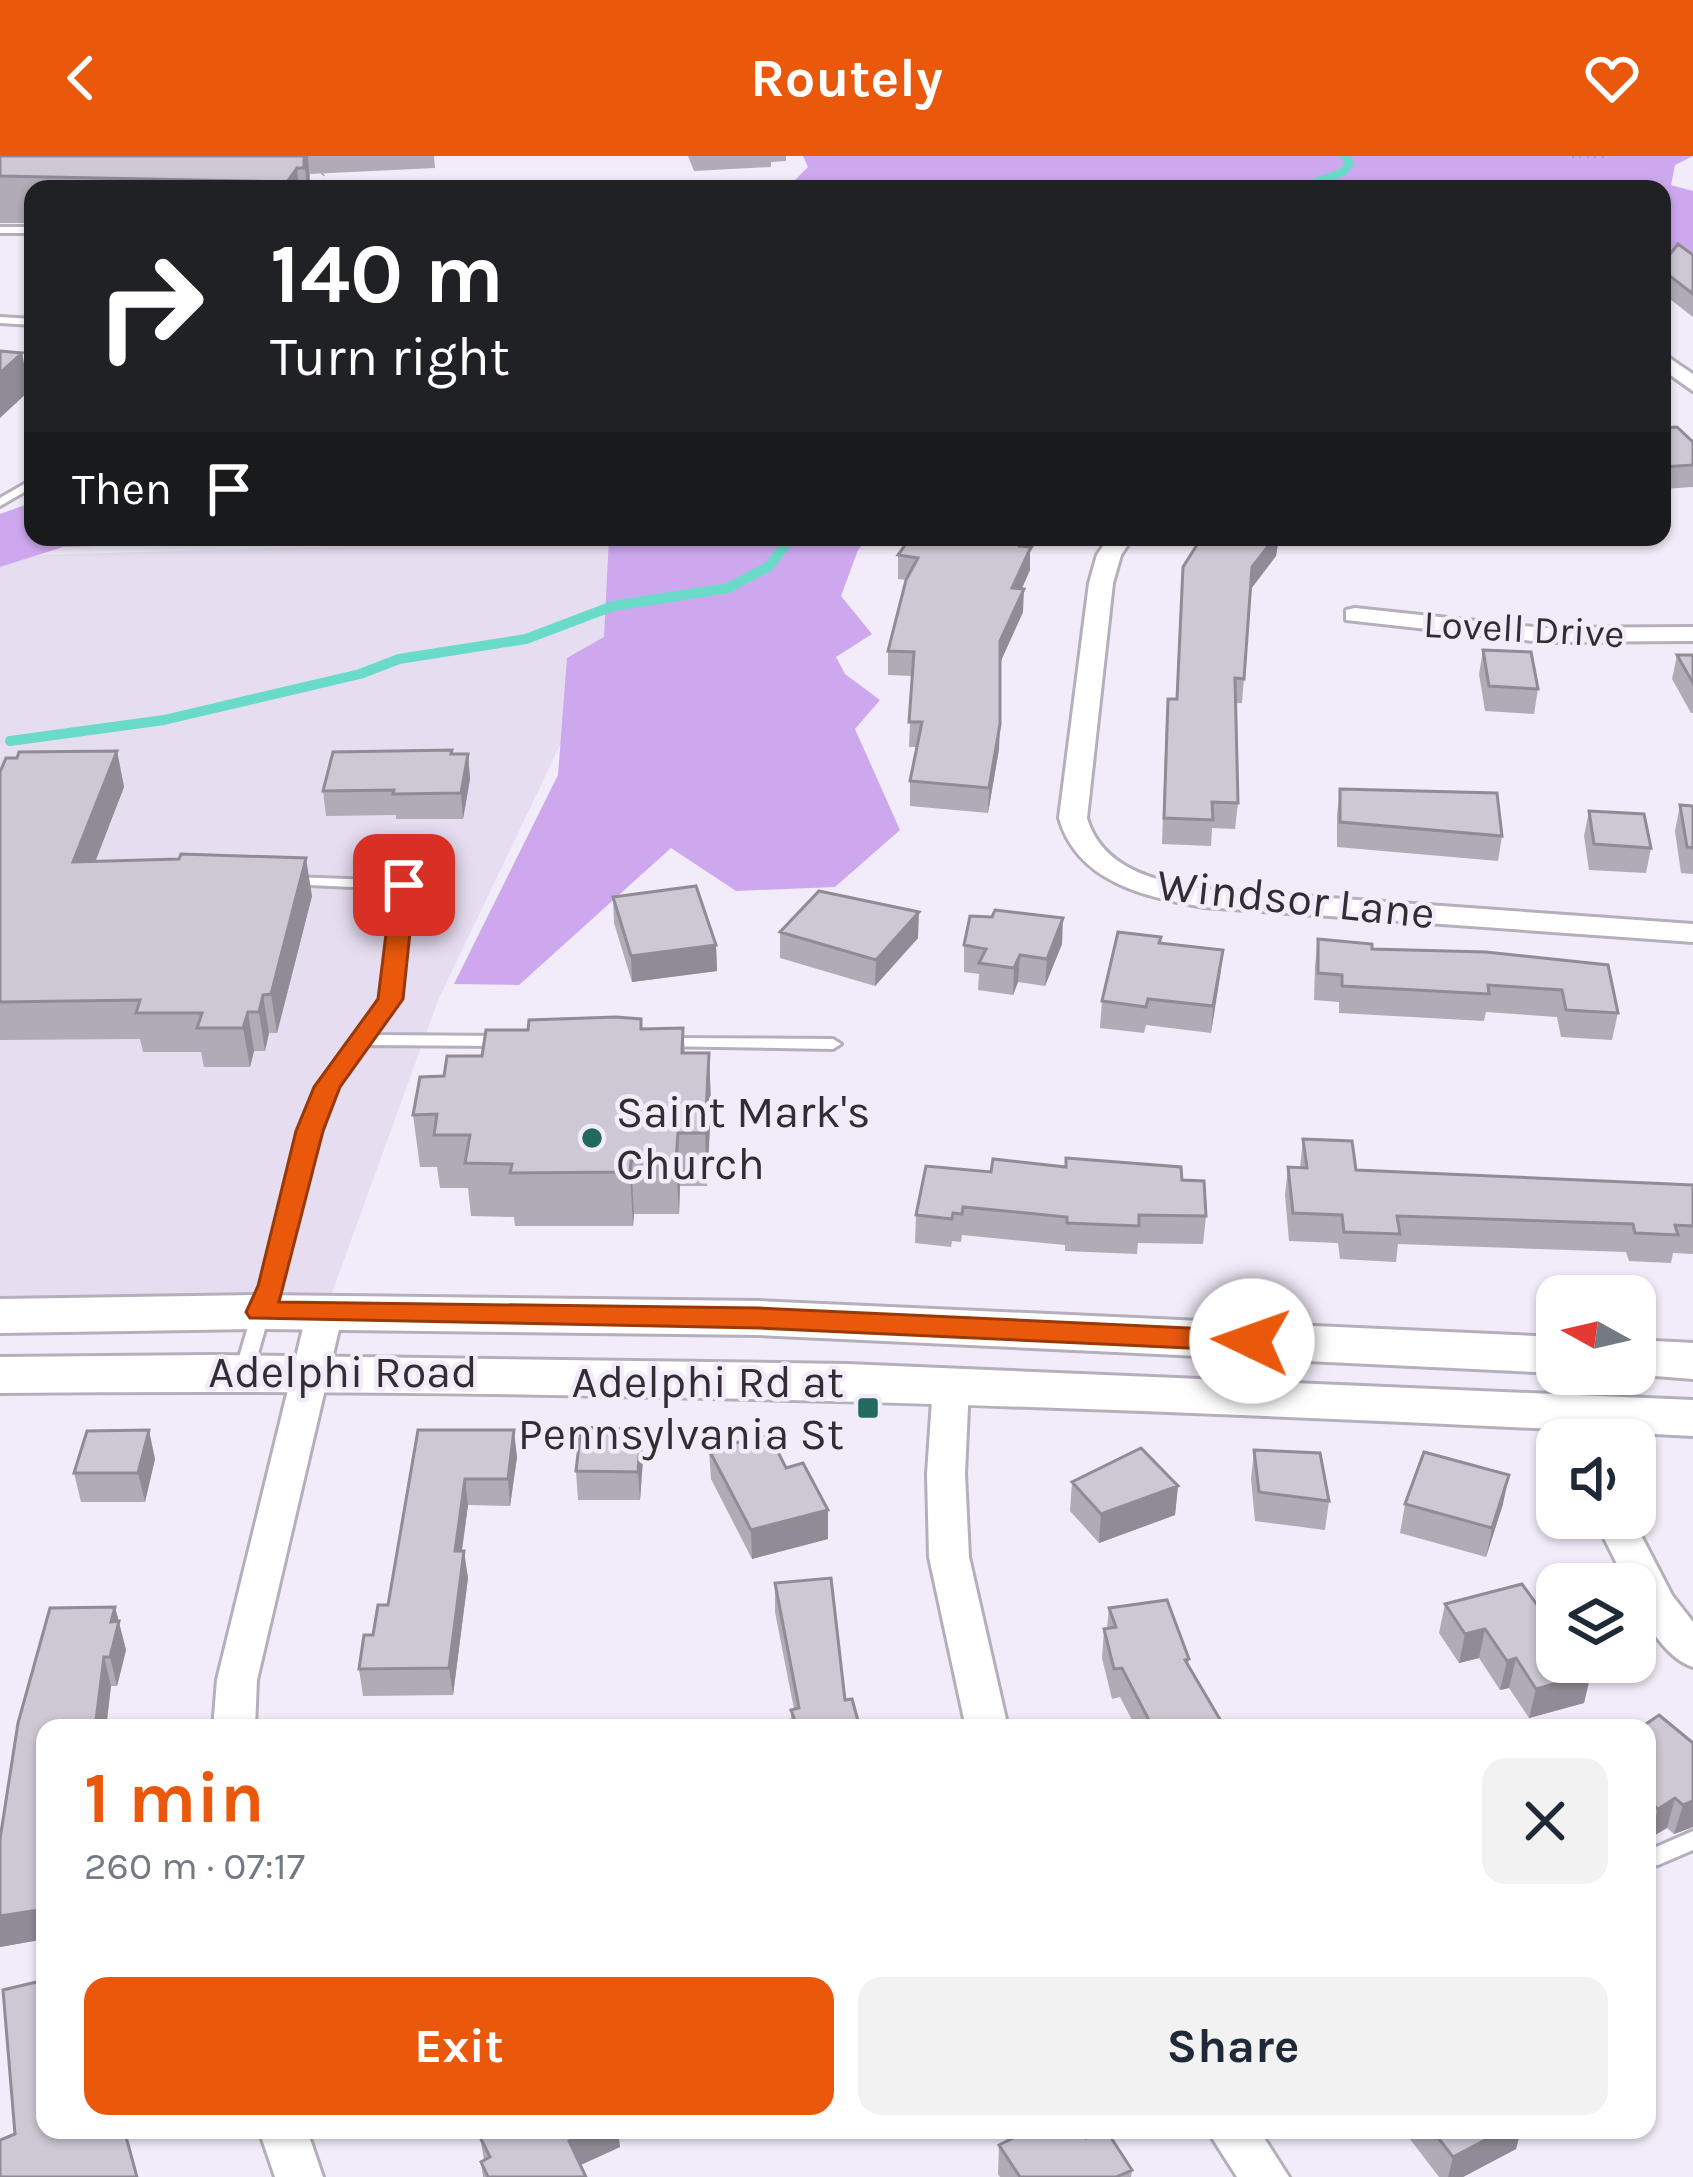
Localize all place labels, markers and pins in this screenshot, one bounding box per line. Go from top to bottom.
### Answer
pin [353,834,455,936]
place label: Saint Mark's Church [616,1086,870,1190]
marker: Saint Mark's Church [579,1125,605,1151]
place label: Adelphi Rd at Pennsylvania St [518,1356,844,1461]
marker: Adelphi Rd at Pennsylvania St [855,1395,881,1421]

